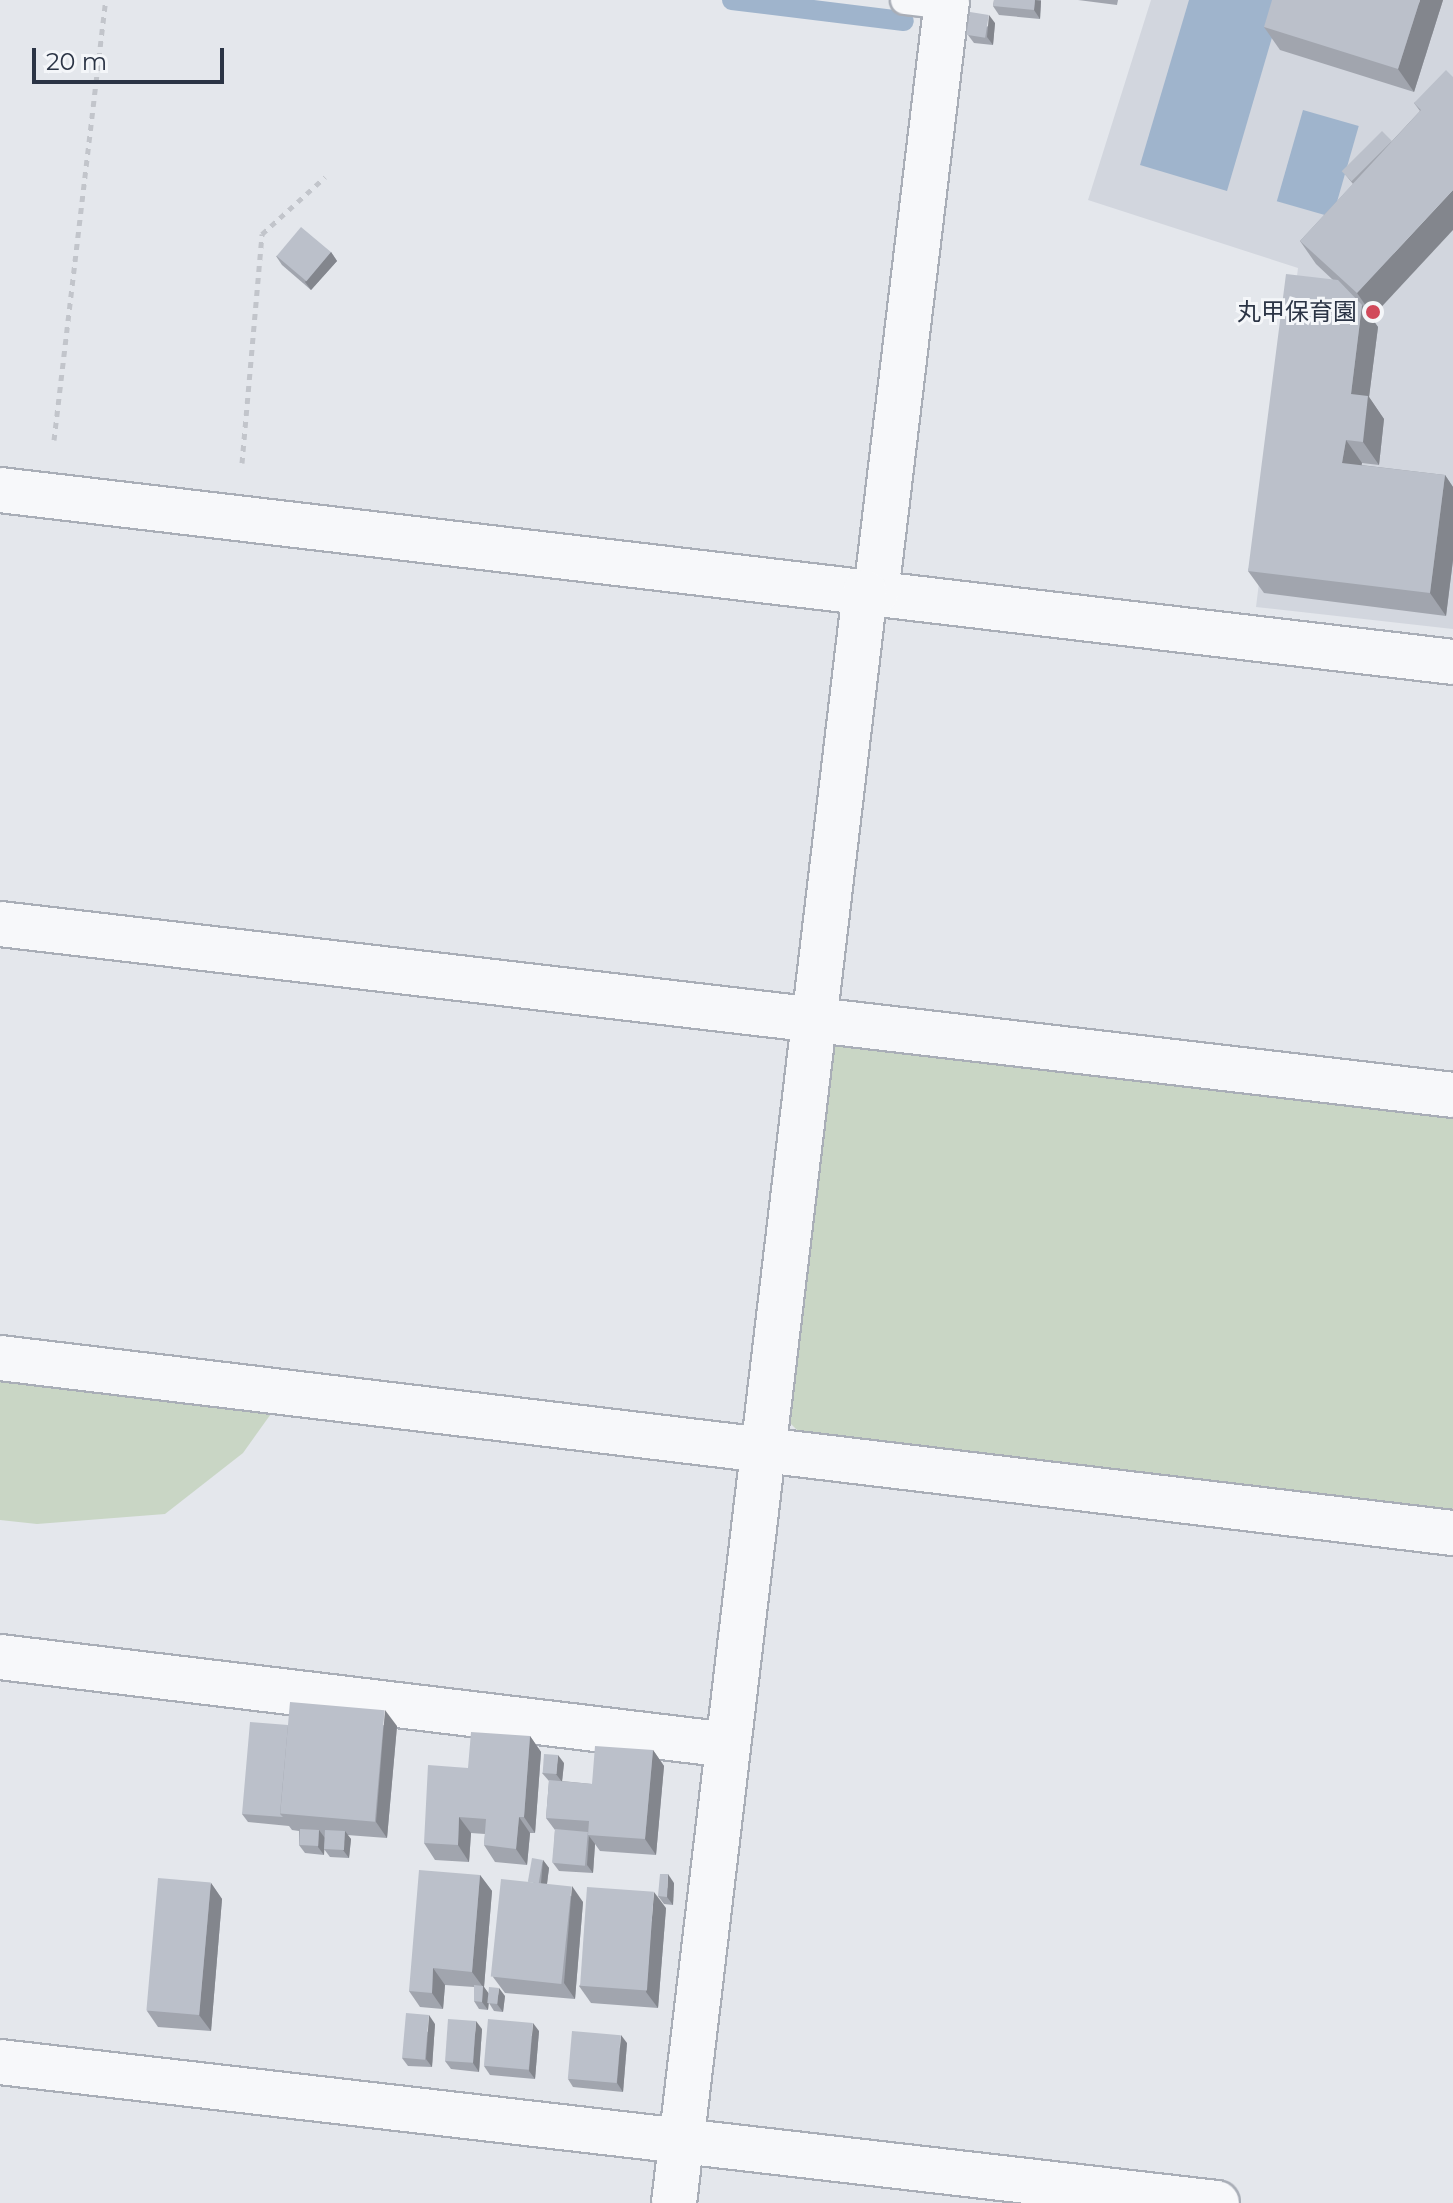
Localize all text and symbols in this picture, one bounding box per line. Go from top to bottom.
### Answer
scale bar [36,32,228,82]
text: 20 m [46,47,107,76]
place label: 丸甲保育園 [1237,298,1357,326]
marker: 丸甲保育園 [1364,303,1382,321]

